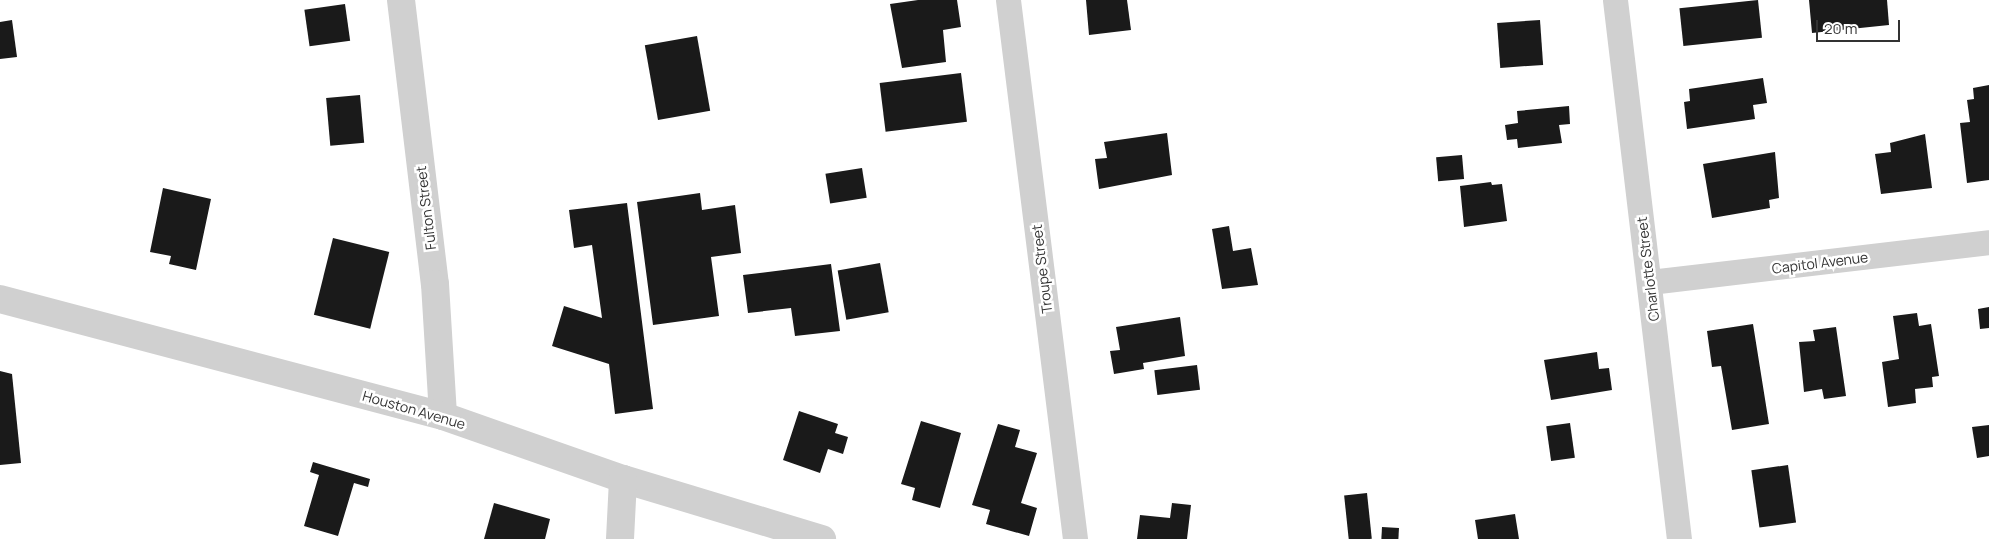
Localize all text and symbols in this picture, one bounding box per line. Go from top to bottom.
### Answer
scale bar [1819,10,1903,42]
text: 20 m [1824,18,1857,39]
street label: Fulton Street [413,165,439,251]
street label: Charlotte Street [1633,216,1663,322]
street label: Troupe Street [1028,224,1056,314]
street label: Capitol Avenue [1771,249,1869,277]
street label: Houston Avenue [361,387,467,433]

